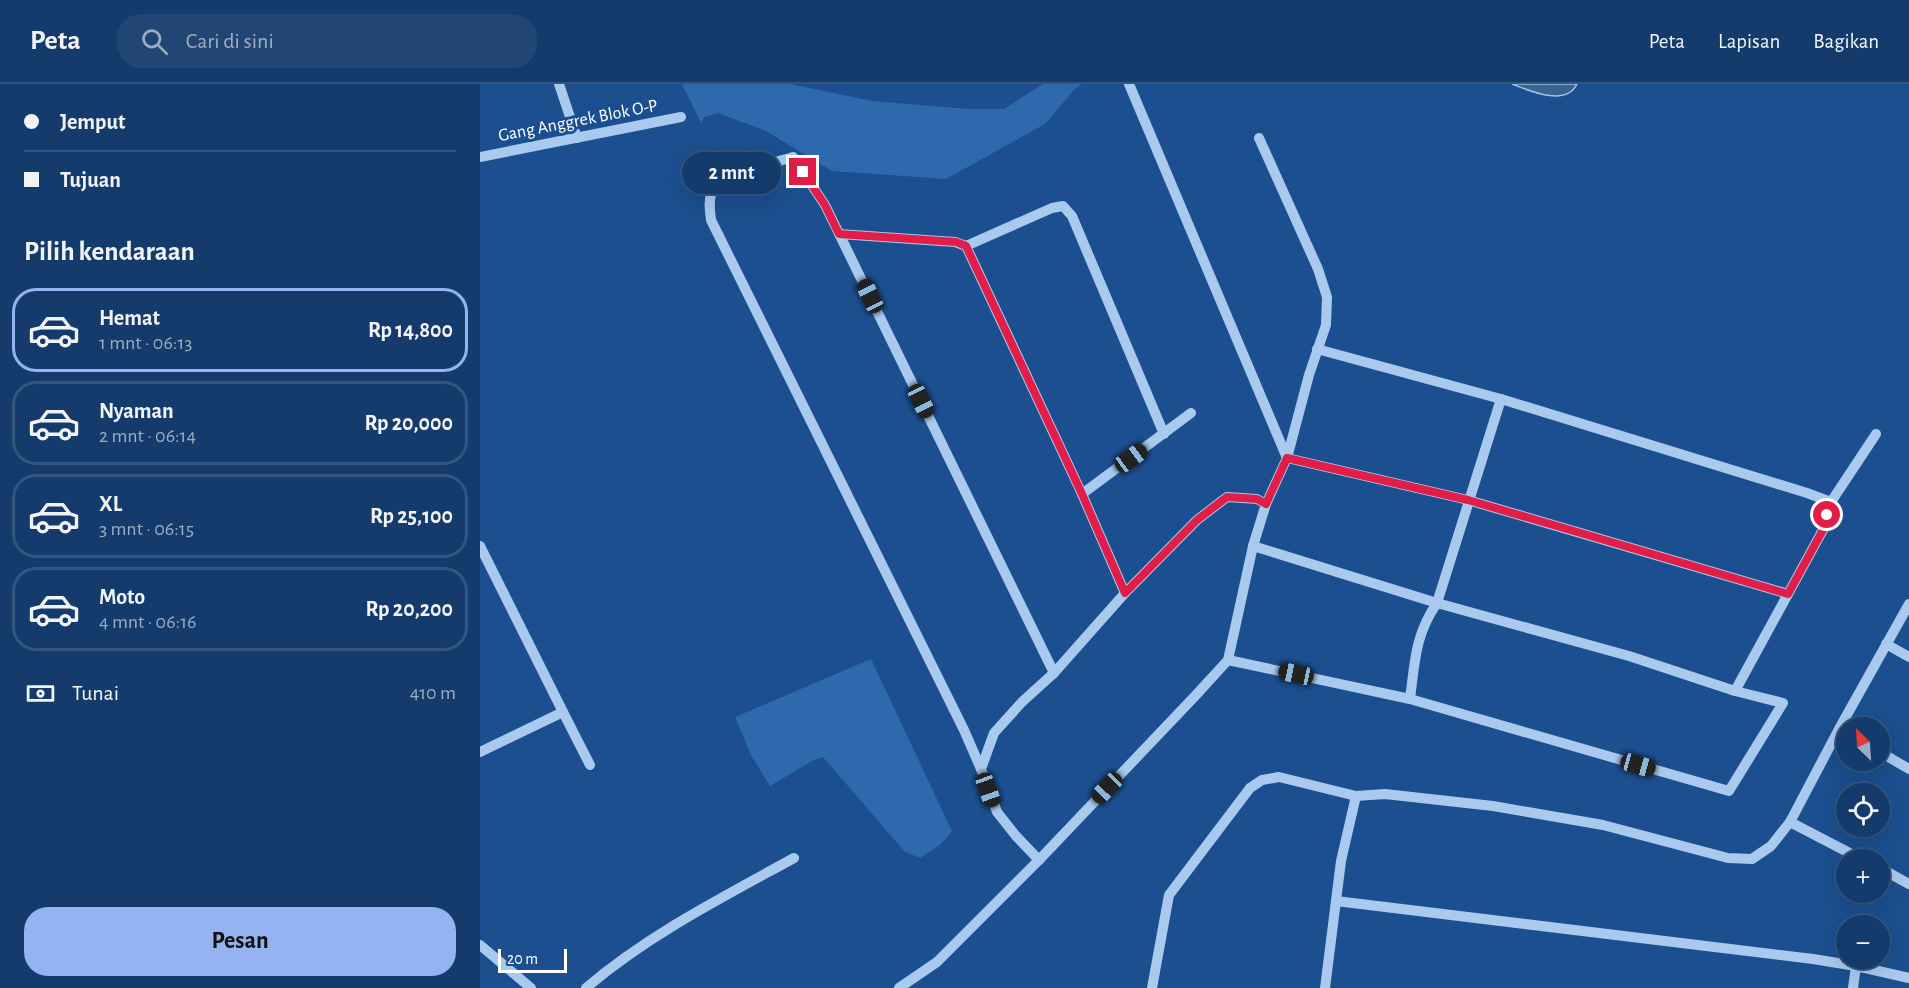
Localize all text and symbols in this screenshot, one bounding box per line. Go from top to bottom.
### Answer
search box [117,14,537,68]
icon: search [138,25,171,58]
text: Peta [30,27,81,55]
text: Cari di sini [186,30,274,52]
text: Peta [1649,31,1685,52]
text: Lapisan [1718,31,1780,52]
text: Bagikan [1813,31,1879,52]
street label: Gang Anggrek Blok O-P [497,97,659,145]
text: Jemput [60,111,125,133]
callout: 2 mnt [683,151,782,193]
route end [789,158,816,185]
text: 2 mnt [709,163,754,183]
text: Tujuan [60,169,121,191]
text: Pilih kendaraan [24,238,195,265]
car [854,276,886,316]
icon: car [27,303,81,357]
text: Hemat [99,307,160,329]
text: Rp 14,800 [368,319,453,341]
text: 1 mnt · 06:13 [99,333,193,353]
car [905,381,937,421]
icon: car [27,396,81,450]
text: Nyaman [99,400,174,422]
text: Rp 20,000 [364,412,453,434]
text: 2 mnt · 06:14 [99,426,196,446]
car [1111,440,1151,476]
icon: car [27,489,81,543]
text: XL [99,493,122,515]
route start [1813,501,1840,528]
text: Rp 25,100 [370,505,453,527]
text: 3 mnt · 06:15 [99,519,194,539]
icon: car [27,582,81,636]
text: Moto [99,586,145,608]
text: Rp 20,200 [366,598,453,620]
text: 4 mnt · 06:16 [99,612,196,632]
car [1277,661,1315,687]
icon: cash [24,677,57,710]
text: Tunai [72,682,119,704]
text: 410 m [410,683,456,703]
north arrow [1836,717,1890,771]
map controls [1836,717,1890,969]
car [1618,751,1658,779]
car [1088,769,1126,807]
car [973,770,1003,810]
button: locate [1836,783,1890,837]
button: + [1836,849,1890,903]
button: Pesan [24,907,456,976]
button: − [1836,915,1890,969]
scale bar [498,946,567,974]
text: 20 m [507,951,538,967]

